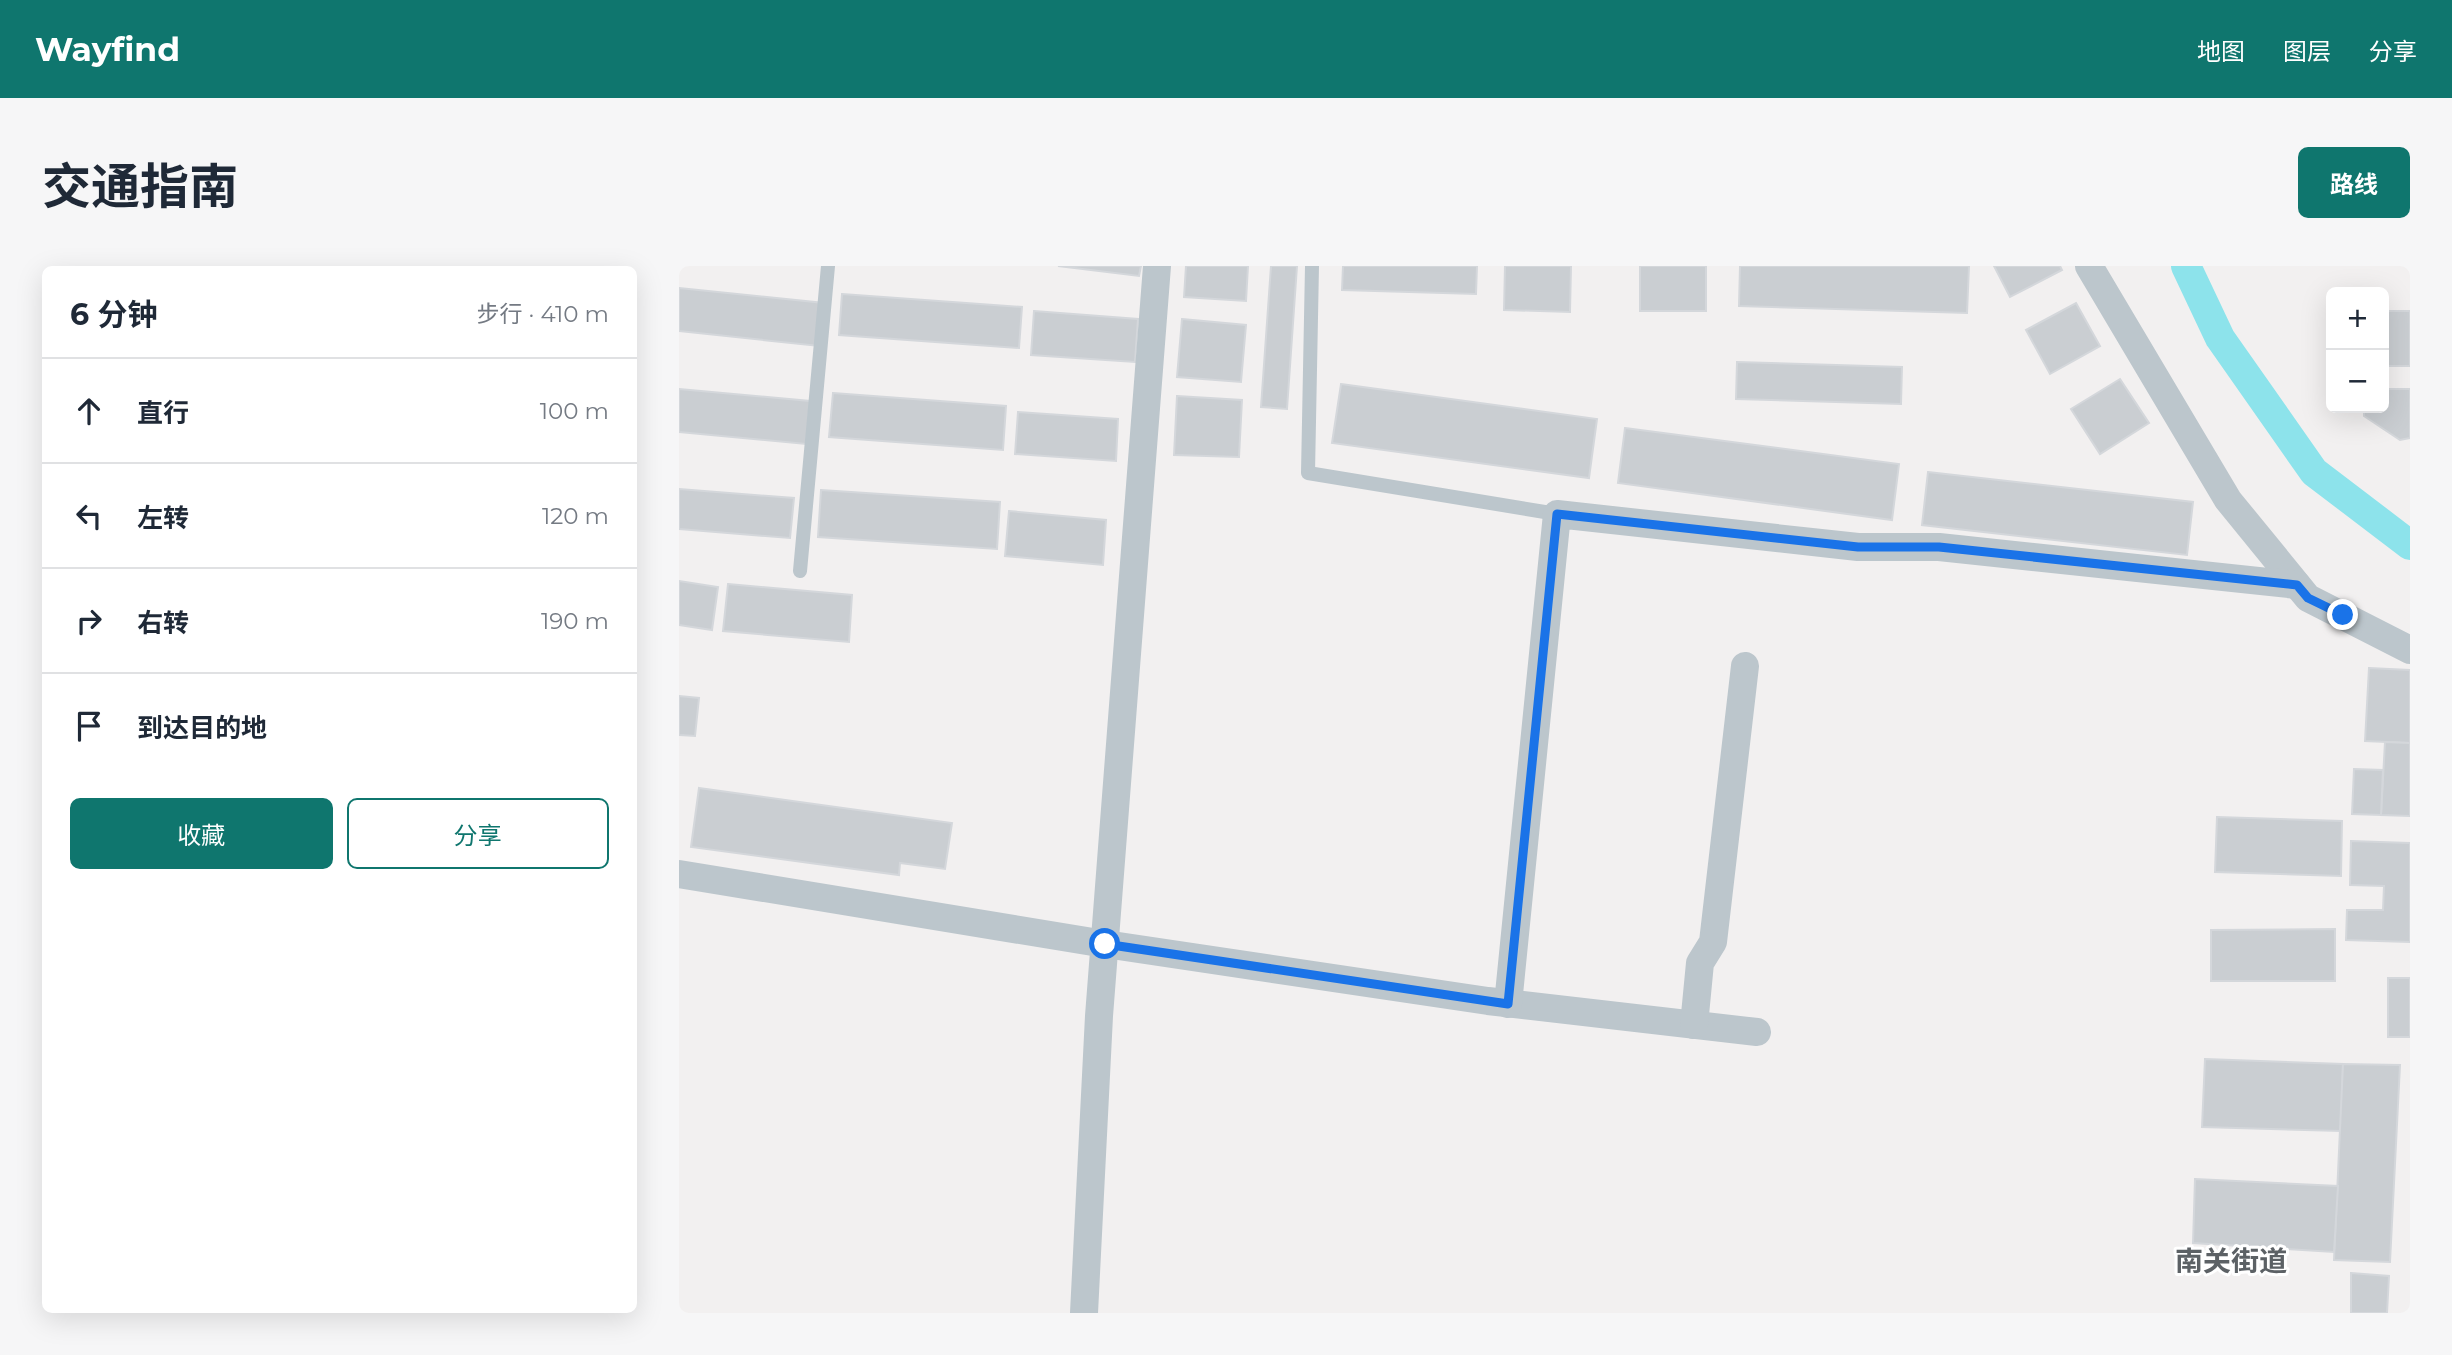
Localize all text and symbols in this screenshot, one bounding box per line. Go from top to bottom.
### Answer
text: Wayfind [35,29,180,69]
text: 地图 [2197,37,2245,66]
text: 图层 [2283,37,2331,66]
text: 分享 [2369,37,2417,66]
button: 路线 [2298,147,2410,218]
text: 交通指南 [42,157,238,216]
map controls [2326,287,2389,413]
button: + [2326,287,2389,350]
text: 6 分钟 [70,296,158,333]
text: 步行 · 410 m [477,300,609,328]
button: − [2326,350,2389,413]
icon: ahead [70,392,108,430]
text: 直行 [137,397,189,429]
text: 100 m [540,397,609,425]
icon: left [70,497,108,535]
text: 左转 [137,502,189,534]
text: 120 m [542,502,609,530]
route end [2327,599,2358,630]
icon: right [70,602,108,640]
text: 右转 [137,607,189,639]
text: 190 m [541,607,609,635]
icon: arrive [70,707,108,745]
text: 到达目的地 [137,712,267,744]
button: 收藏 [70,798,333,869]
button: 分享 [347,798,609,869]
route start [1089,928,1120,959]
district label: 南关街道 [2175,1244,2287,1278]

